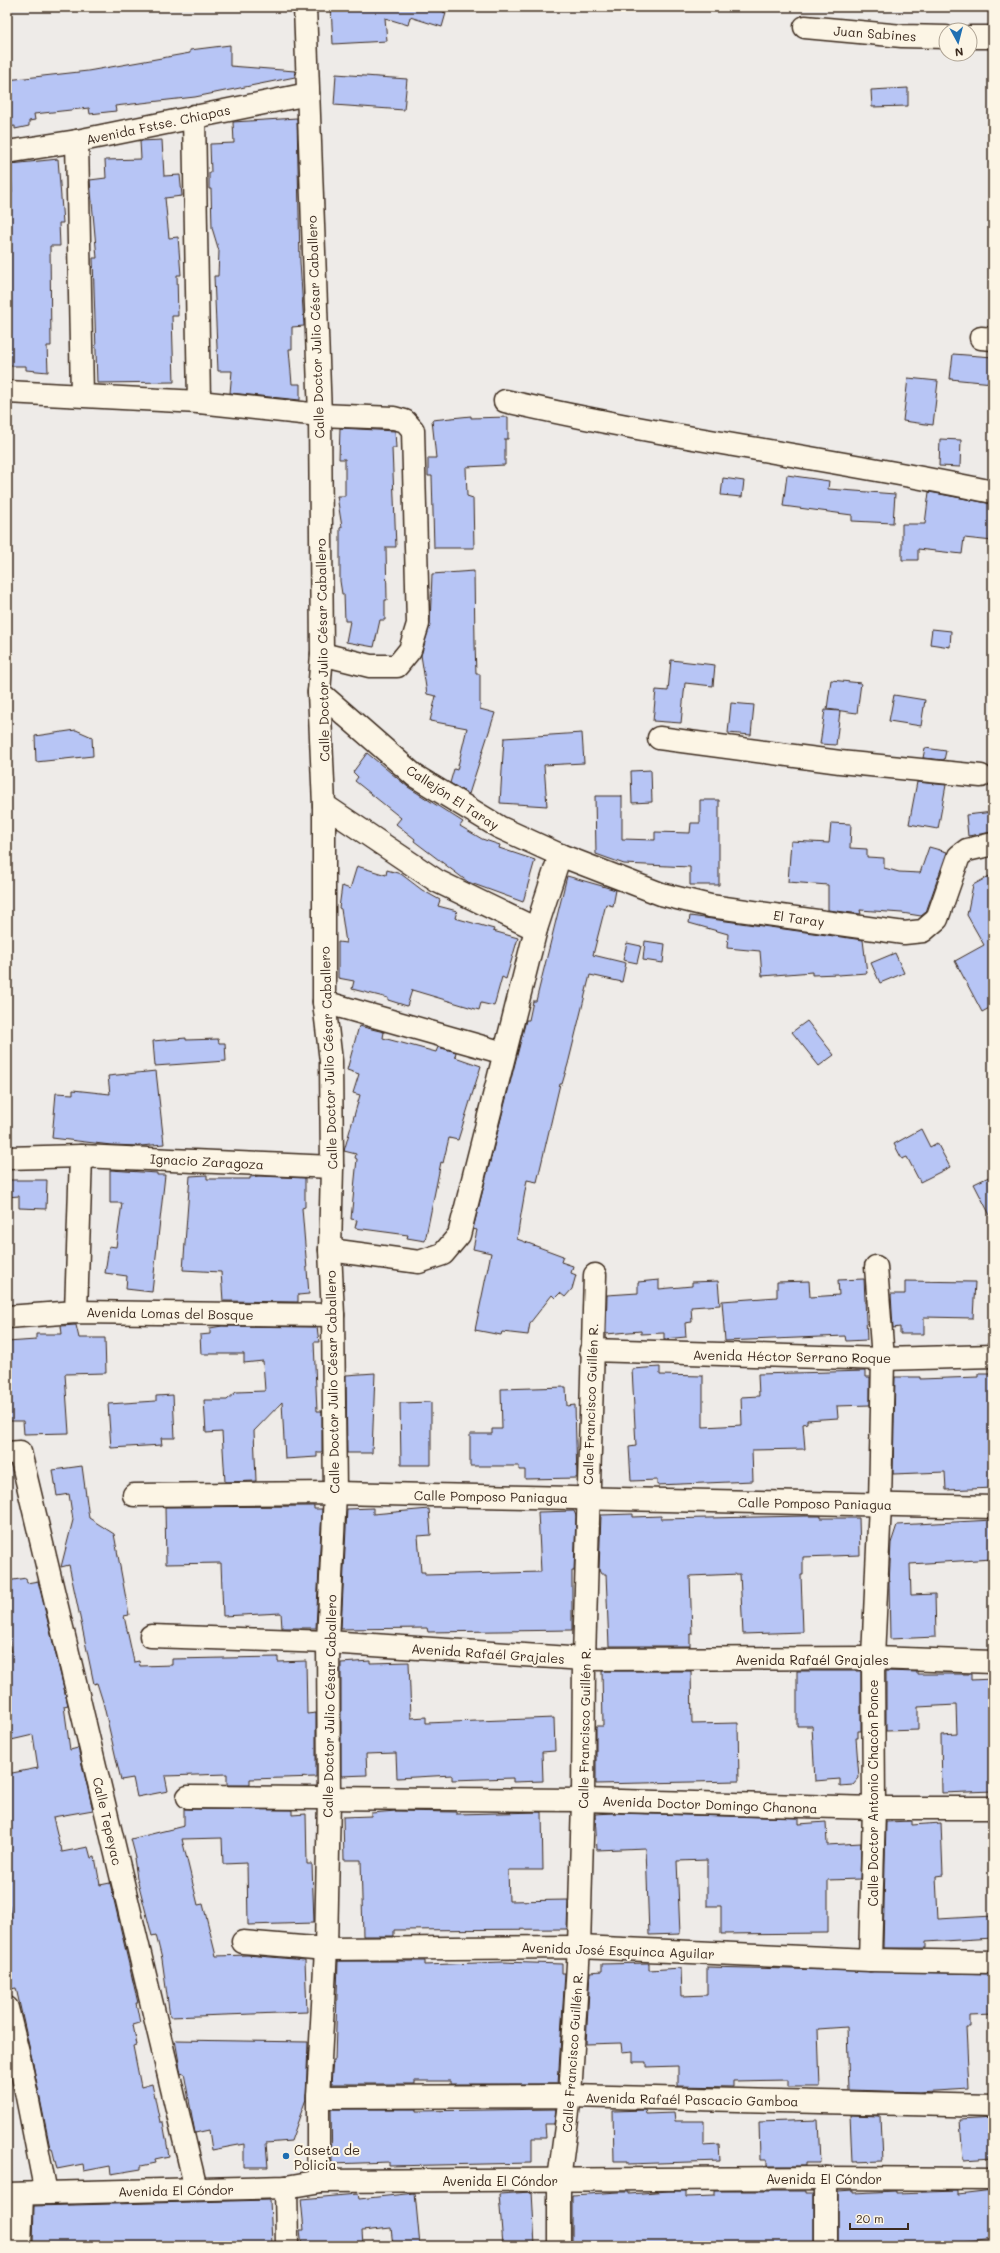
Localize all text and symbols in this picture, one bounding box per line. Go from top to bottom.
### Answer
street label: Juan Sabines [833,22,917,44]
north arrow [938,22,978,62]
text: N [954,44,964,60]
street label: Avenida Fstse. Chiapas [84,100,232,148]
street label: Calle Doctor Julio César Caballero [303,215,327,439]
street label: Calle Doctor Julio César Caballero [312,538,332,762]
street label: Callejón El Taray [403,761,503,833]
street label: El Taray [772,906,826,930]
street label: Calle Doctor Julio César Caballero [316,946,340,1170]
street label: Ignacio Zaragoza [150,1150,264,1172]
street label: Calle Doctor Julio César Caballero [322,1270,342,1494]
street label: Avenida Lomas del Bosque [86,1303,254,1323]
street label: Calle Francisco Guillén R. [579,1323,601,1485]
street label: Avenida Héctor Serrano Roque [693,1346,891,1366]
street label: Calle Pomposo Paniagua [414,1486,568,1506]
street label: Calle Pomposo Paniagua [738,1493,892,1513]
street label: Calle Doctor Julio César Caballero [319,1594,339,1818]
street label: Avenida Rafaél Grajales [411,1639,565,1667]
street label: Calle Francisco Guillén R. [574,1647,594,1809]
street label: Avenida Rafaél Grajales [735,1651,889,1668]
street label: Calle Doctor Antonio Chacón Ponce [864,1679,881,1907]
street label: Calle Tepeyac [90,1775,126,1867]
street label: Avenida Doctor Domingo Chanona [602,1792,818,1816]
street label: Avenida José Esquinca Aguilar [521,1938,715,1962]
street label: Calle Francisco Guillén R. [558,1971,586,2133]
street label: Avenida Rafaél Pascacio Gamboa [585,2089,799,2109]
place label: Caseta de Policia [294,2141,360,2173]
marker: Caseta de Policia [281,2151,291,2161]
street label: Avenida El Cóndor [766,2170,882,2187]
street label: Avenida El Cóndor [442,2172,558,2189]
street label: Avenida El Cóndor [118,2180,234,2200]
scale bar [850,2205,908,2231]
text: 20 m [856,2210,884,2226]

